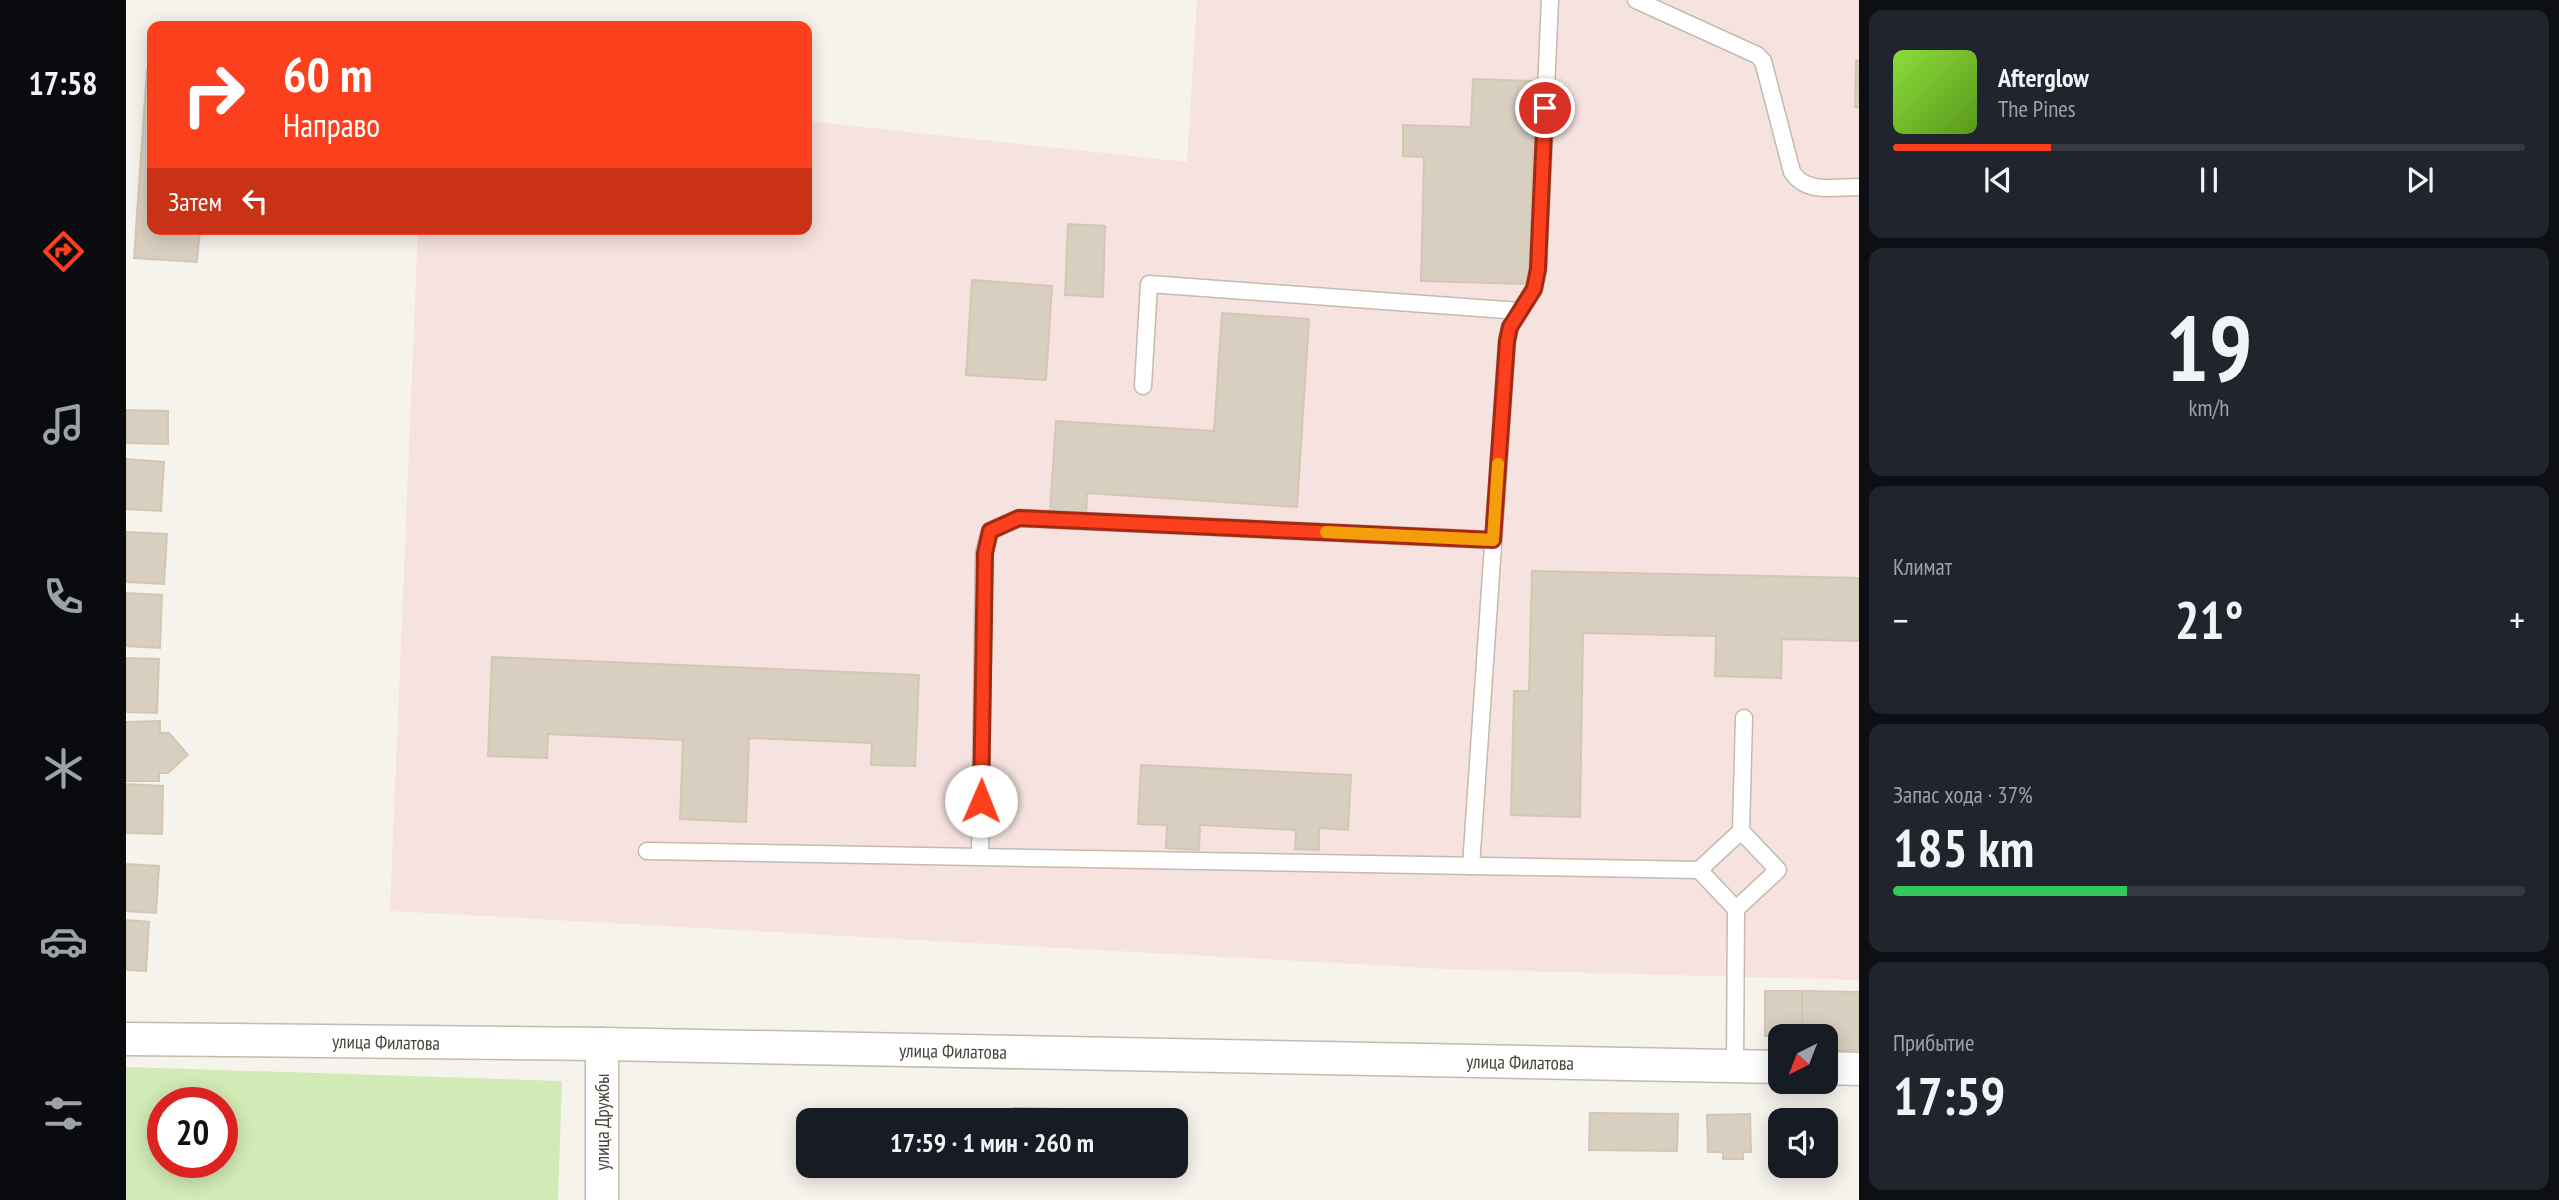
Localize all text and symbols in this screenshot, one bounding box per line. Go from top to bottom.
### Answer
text: 60 m [283,42,372,106]
icon: right [168,49,259,140]
text: Afterglow [1998,61,2089,94]
text: 17:58 [28,62,98,104]
pin [1515,78,1575,138]
icon: arrive [1526,89,1564,127]
text: The Pines [1998,94,2076,123]
text: Направо [283,104,380,146]
icon: previous [1979,161,2017,199]
icon: pause [2190,161,2228,199]
icon: next [2401,161,2439,199]
icon: left [236,182,274,220]
text: Затем [168,185,222,218]
icon: directions [39,227,88,276]
text: 19 [2166,288,2253,406]
text: km/h [2189,393,2229,422]
icon: music [39,400,88,449]
text: Климат [1893,552,1952,581]
icon: phone [39,572,88,621]
text: 21° [2175,586,2243,653]
text: − [1893,595,1909,644]
text: + [2509,595,2525,644]
icon: climate [39,744,88,793]
position arrow [944,764,1018,838]
text: Запас хода · 37% [1893,780,2033,809]
text: 185 km [1893,814,2034,881]
icon: car [39,917,88,966]
north arrow [1768,1024,1838,1094]
map controls [1768,1024,1838,1178]
text: Прибытие [1893,1028,1974,1057]
street label: улица Филатова [332,1029,440,1055]
street label: улица Филатова [899,1038,1007,1064]
street label: улица Филатова [1466,1049,1574,1075]
text: 17:59 [1893,1062,2005,1129]
street label: улица Дружбы [590,1074,614,1170]
speed limit sign: 20 [147,1087,238,1178]
icon: filters [39,1089,88,1138]
button: sound [1768,1108,1838,1178]
text: 17:59 · 1 мин · 260 m [890,1126,1094,1159]

